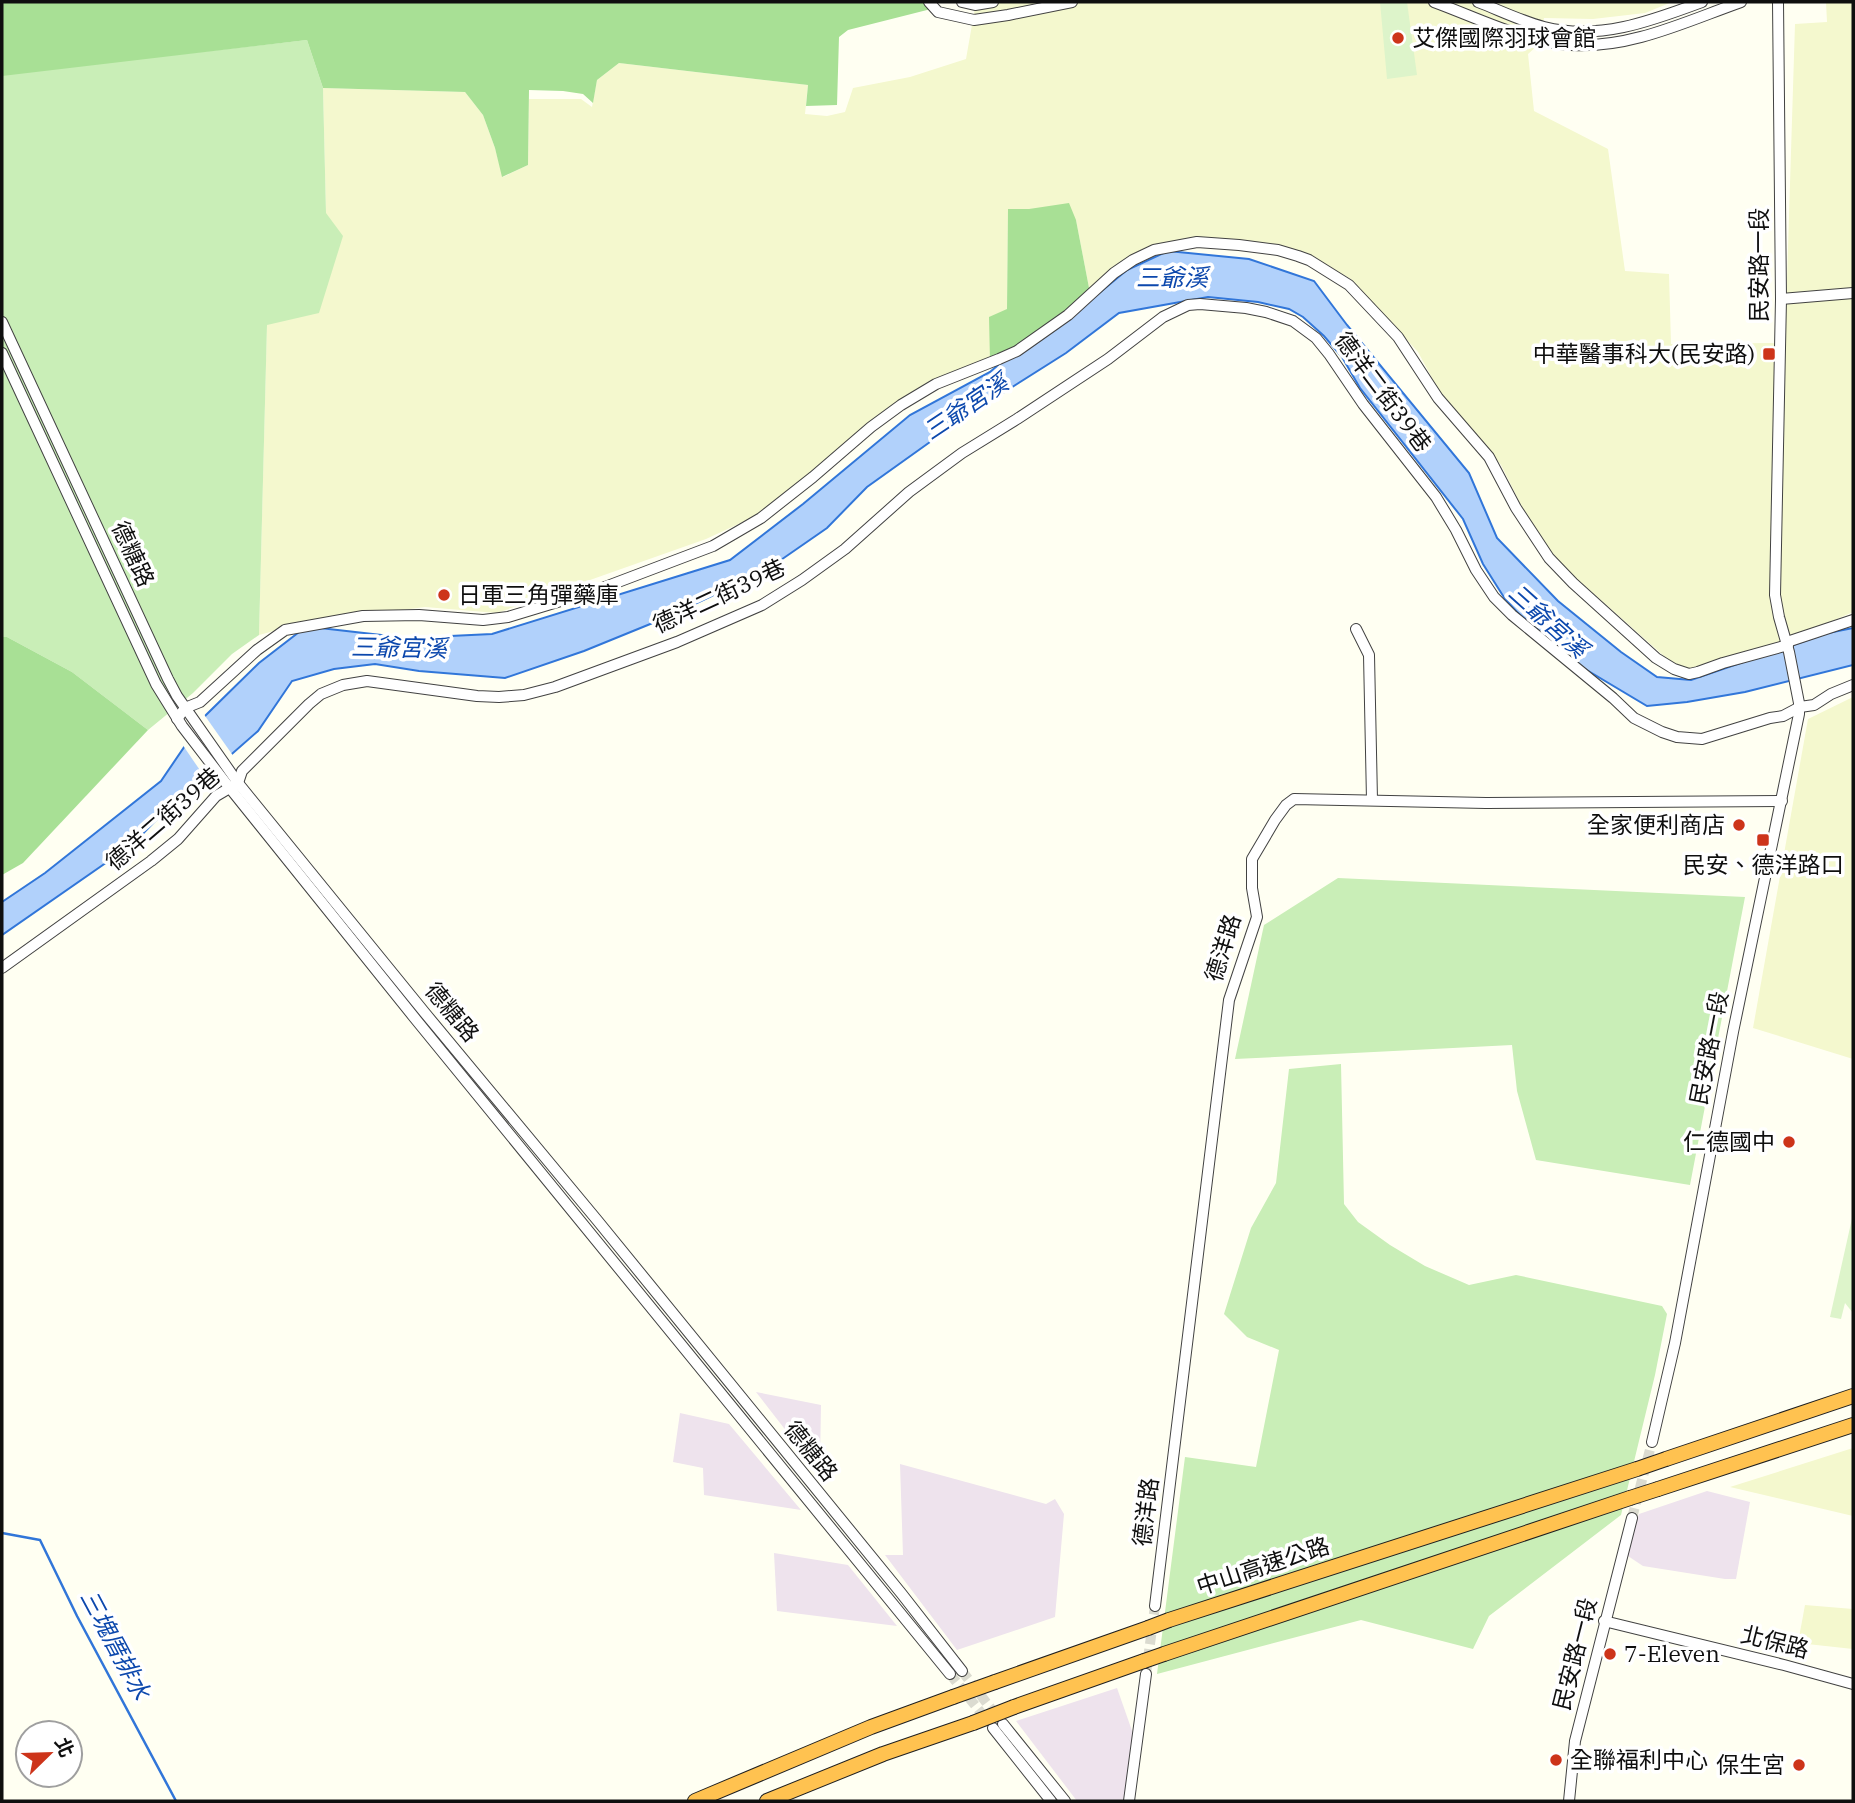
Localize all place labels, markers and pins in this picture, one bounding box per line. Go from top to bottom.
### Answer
place label: 艾傑國際羽球會館 [1412,22,1596,52]
marker: 艾傑國際羽球會館 [1390,30,1406,46]
place label: 中華醫事科大(民安路) [1533,338,1755,368]
marker: 中華醫事科大(民安路) [1761,346,1777,362]
place label: 日軍三角彈藥庫 [458,579,619,609]
marker: 日軍三角彈藥庫 [436,587,452,603]
place label: 全家便利商店 [1587,809,1725,839]
marker: 全家便利商店 [1731,817,1747,833]
marker: 民安、德洋路口 [1755,832,1771,848]
place label: 民安、德洋路口 [1683,849,1844,879]
place label: 仁德國中 [1683,1126,1775,1156]
marker: 仁德國中 [1781,1134,1797,1150]
place label: 7-Eleven [1624,1638,1720,1668]
marker: 7-Eleven [1602,1646,1618,1662]
place label: 全聯福利中心 [1570,1744,1708,1774]
place label: 保生宮 [1716,1749,1785,1779]
marker: 全聯福利中心 [1548,1752,1564,1768]
marker: 保生宮 [1791,1757,1807,1773]

